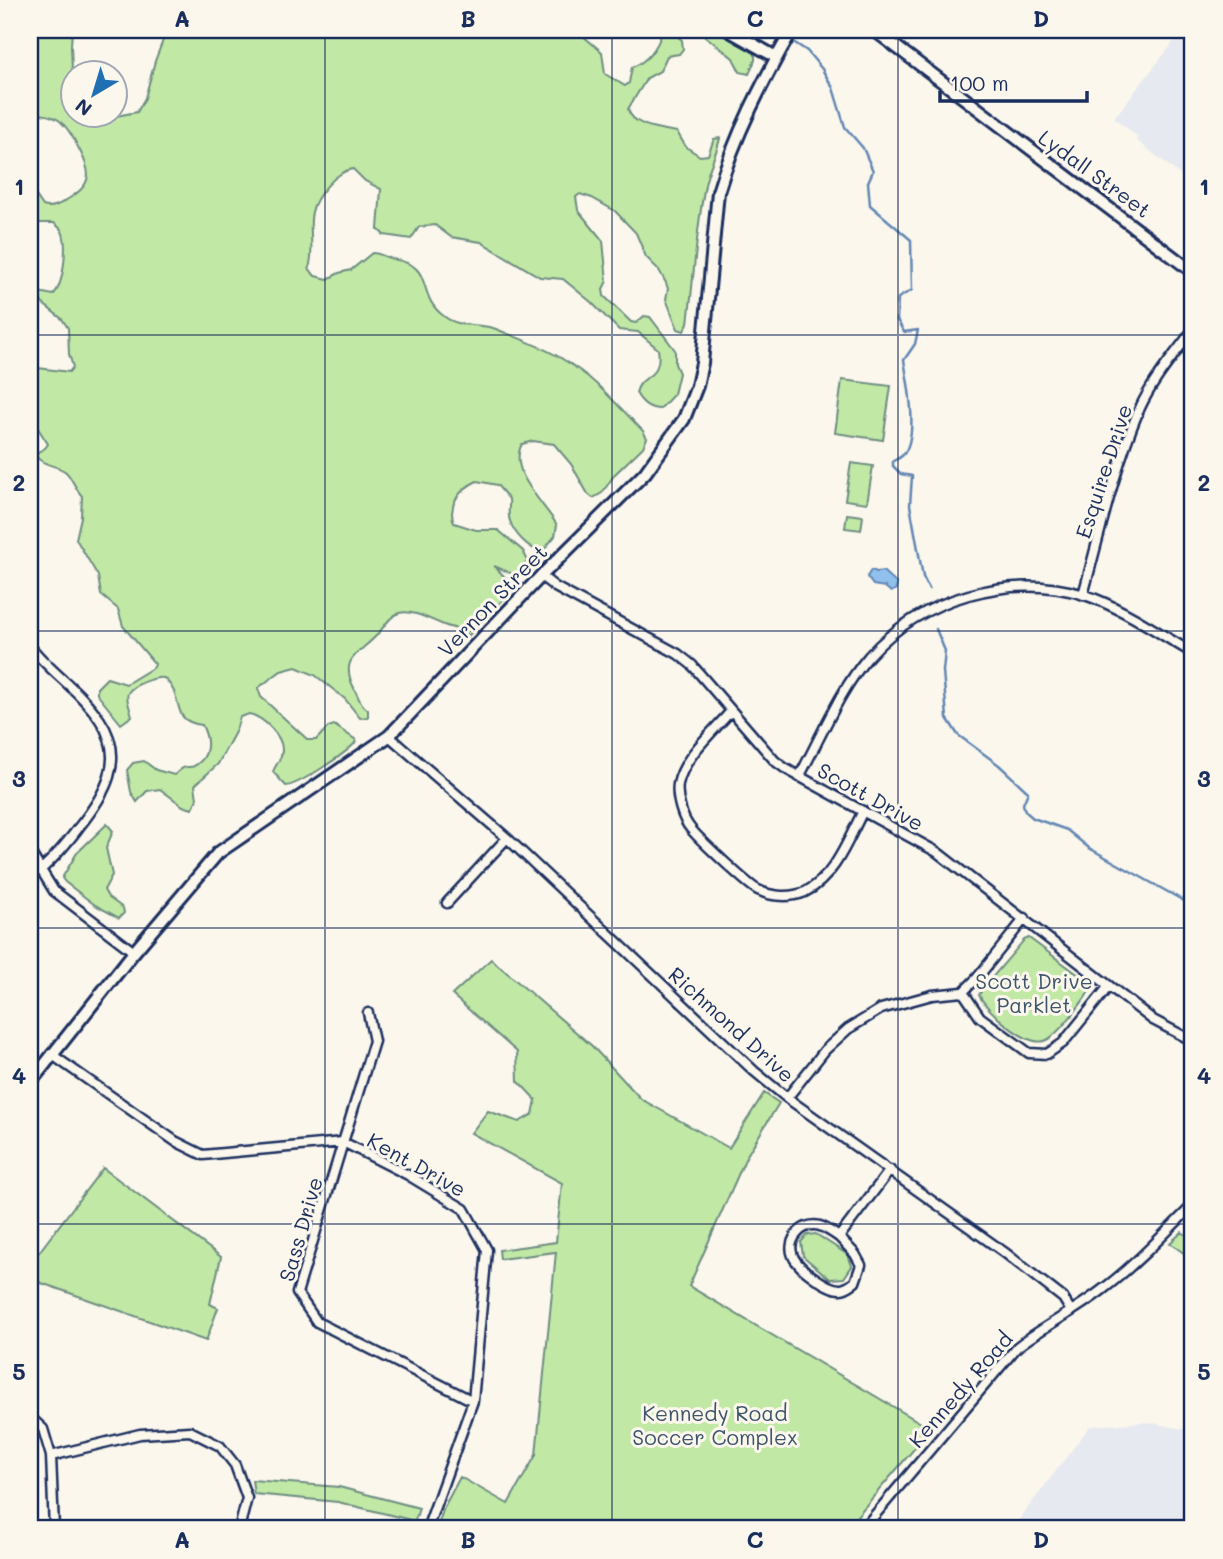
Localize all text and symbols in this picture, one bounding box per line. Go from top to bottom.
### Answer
text: A [174,3,190,33]
text: B [460,3,476,33]
text: C [746,3,764,33]
text: D [1033,3,1049,33]
north arrow [60,60,130,130]
scale bar [940,60,1086,104]
text: 100 m [950,69,1009,96]
text: N [70,94,97,122]
street label: Lydall Street [1033,123,1157,223]
text: 1 [14,171,24,201]
text: 1 [1199,171,1209,201]
street label: Esquire Drive [1069,401,1137,541]
text: 2 [13,467,25,497]
text: 2 [1198,467,1210,497]
street label: Vernon Street [431,538,553,662]
street label: Scott Drive [813,756,929,836]
text: 3 [12,763,26,793]
text: 3 [1197,763,1211,793]
street label: Richmond Drive [663,960,801,1088]
park label: Scott Drive Parklet [975,967,1093,1018]
text: 4 [12,1060,26,1090]
text: 4 [1197,1060,1211,1090]
street label: Kent Drive [363,1126,471,1202]
street label: Sass Drive [272,1174,328,1284]
street label: Kennedy Road [902,1325,1018,1453]
text: 5 [12,1356,26,1386]
text: 5 [1197,1356,1211,1386]
park label: Kennedy Road Soccer Complex [632,1399,798,1450]
text: A [174,1524,190,1554]
text: B [460,1524,476,1554]
text: C [746,1524,764,1554]
text: D [1033,1524,1049,1554]

